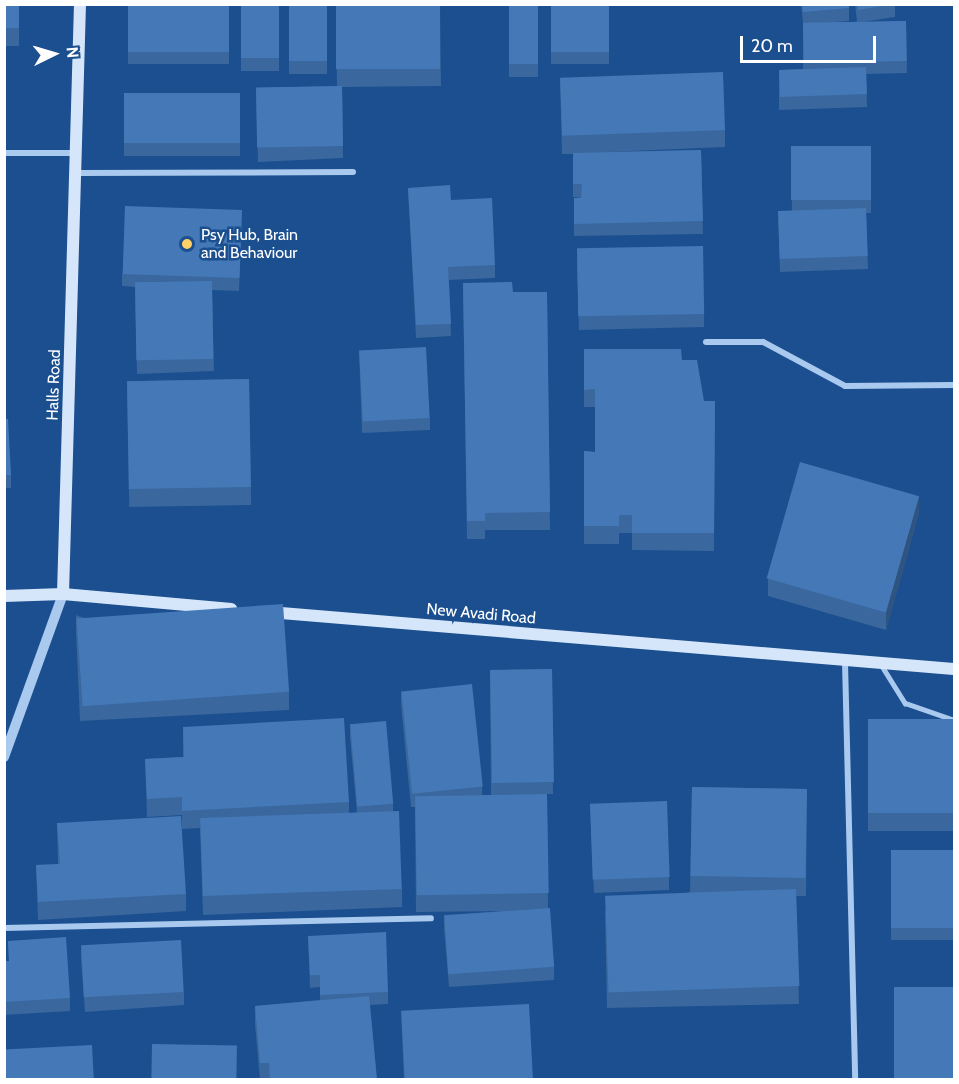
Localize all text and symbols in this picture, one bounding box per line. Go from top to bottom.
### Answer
north arrow [24,24,84,84]
scale bar [743,24,880,62]
text: 20 m [751,35,793,57]
text: N [62,46,82,59]
place label: Psy Hub, Brain and Behaviour [201,225,298,263]
marker: Psy Hub, Brain and Behaviour [178,235,196,253]
street label: Halls Road [43,349,65,421]
street label: New Avadi Road [425,600,537,628]

